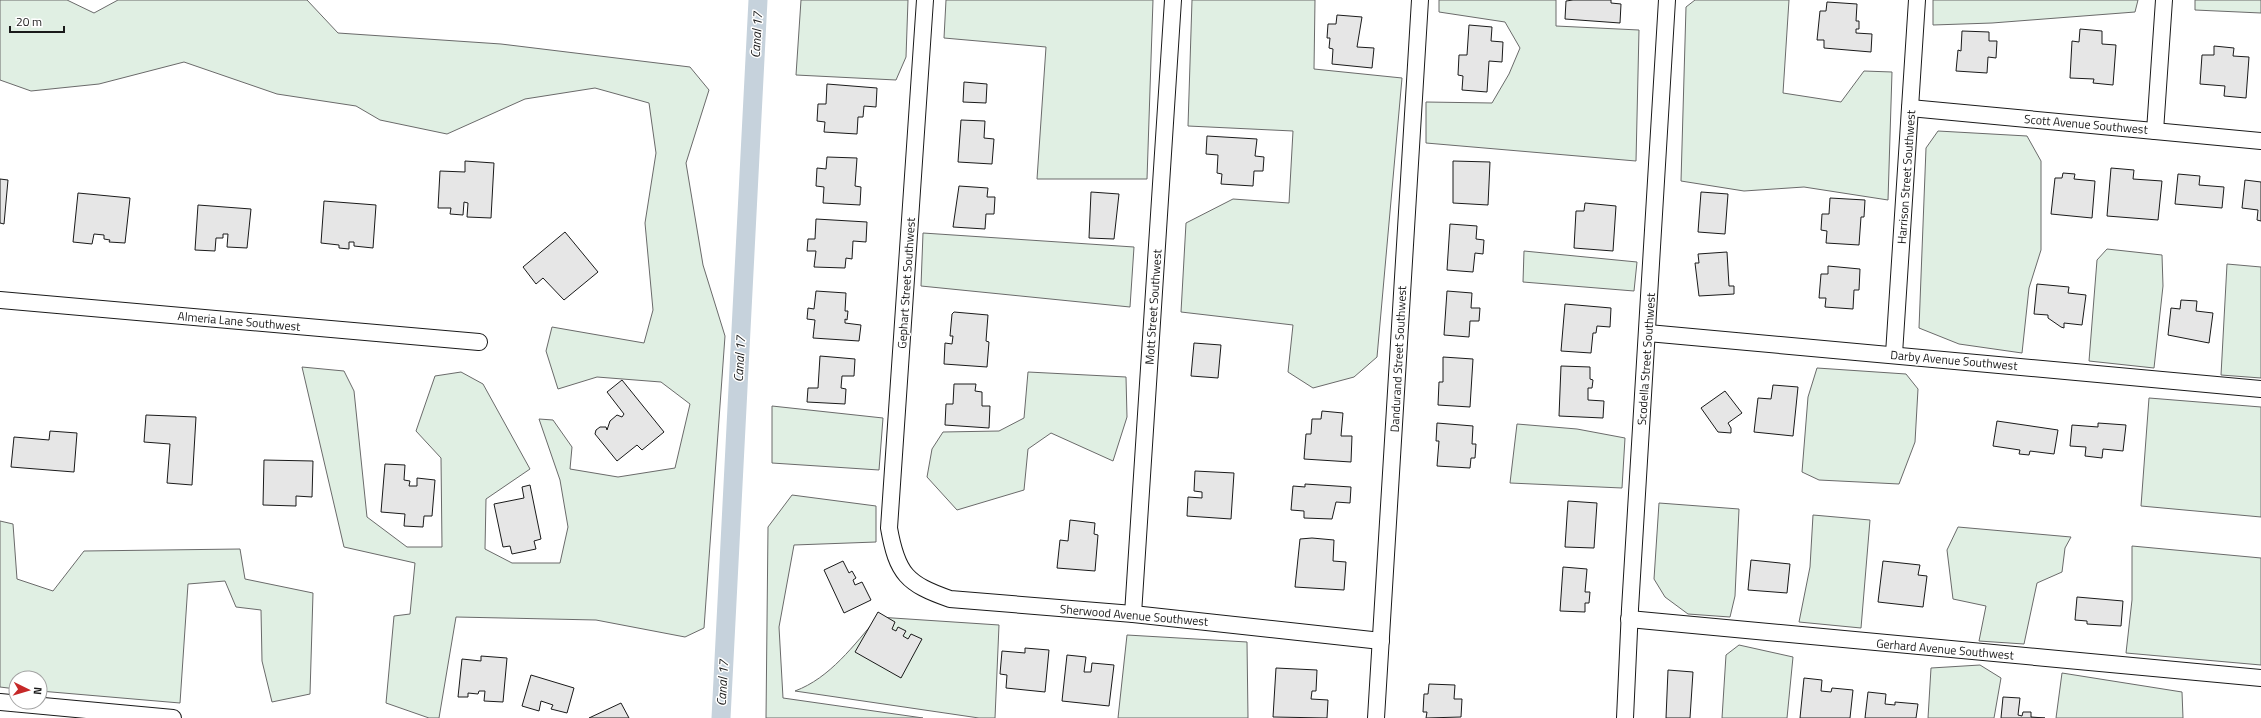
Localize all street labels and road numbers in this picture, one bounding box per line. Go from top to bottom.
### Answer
street label: Harrison Street Southwest [1892,109,1920,245]
street label: Scott Avenue Southwest [2023,109,2149,139]
street label: Gephart Street Southwest [892,216,920,349]
street label: Mott Street Southwest [1139,248,1167,365]
street label: Dandurand Street Southwest [1385,284,1411,433]
street label: Scodella Street Southwest [1632,291,1660,426]
street label: Almeria Lane Southwest [177,306,302,336]
street label: Darby Avenue Southwest [1890,345,2019,375]
street label: Sherwood Avenue Southwest [1059,599,1210,631]
street label: Gerhard Avenue Southwest [1875,634,2015,665]

